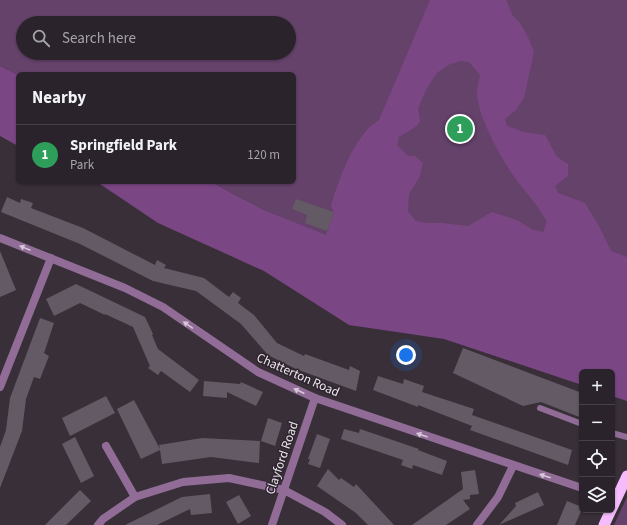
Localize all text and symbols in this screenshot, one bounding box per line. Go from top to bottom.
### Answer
search box [16,16,296,60]
icon: search [30,27,52,49]
text: Search here [62,28,136,49]
text: Nearby [32,86,86,110]
pin: 1 [447,114,473,144]
text: Springfield Park [70,135,177,156]
text: 1 [42,146,48,164]
text: 120 m [247,146,280,164]
text: Park [70,156,94,174]
one-way arrow [20,245,31,251]
one-way arrow [183,321,193,329]
your location [396,345,416,365]
street label: Chatterton Road [254,349,342,401]
map controls [579,369,615,513]
button: + [579,369,615,405]
one-way arrow [294,388,305,394]
button: − [579,405,615,441]
street label: Clayford Road [261,419,303,497]
one-way arrow [415,432,427,438]
button: locate [579,441,615,477]
one-way arrow [539,473,551,479]
button: layers [579,477,615,513]

